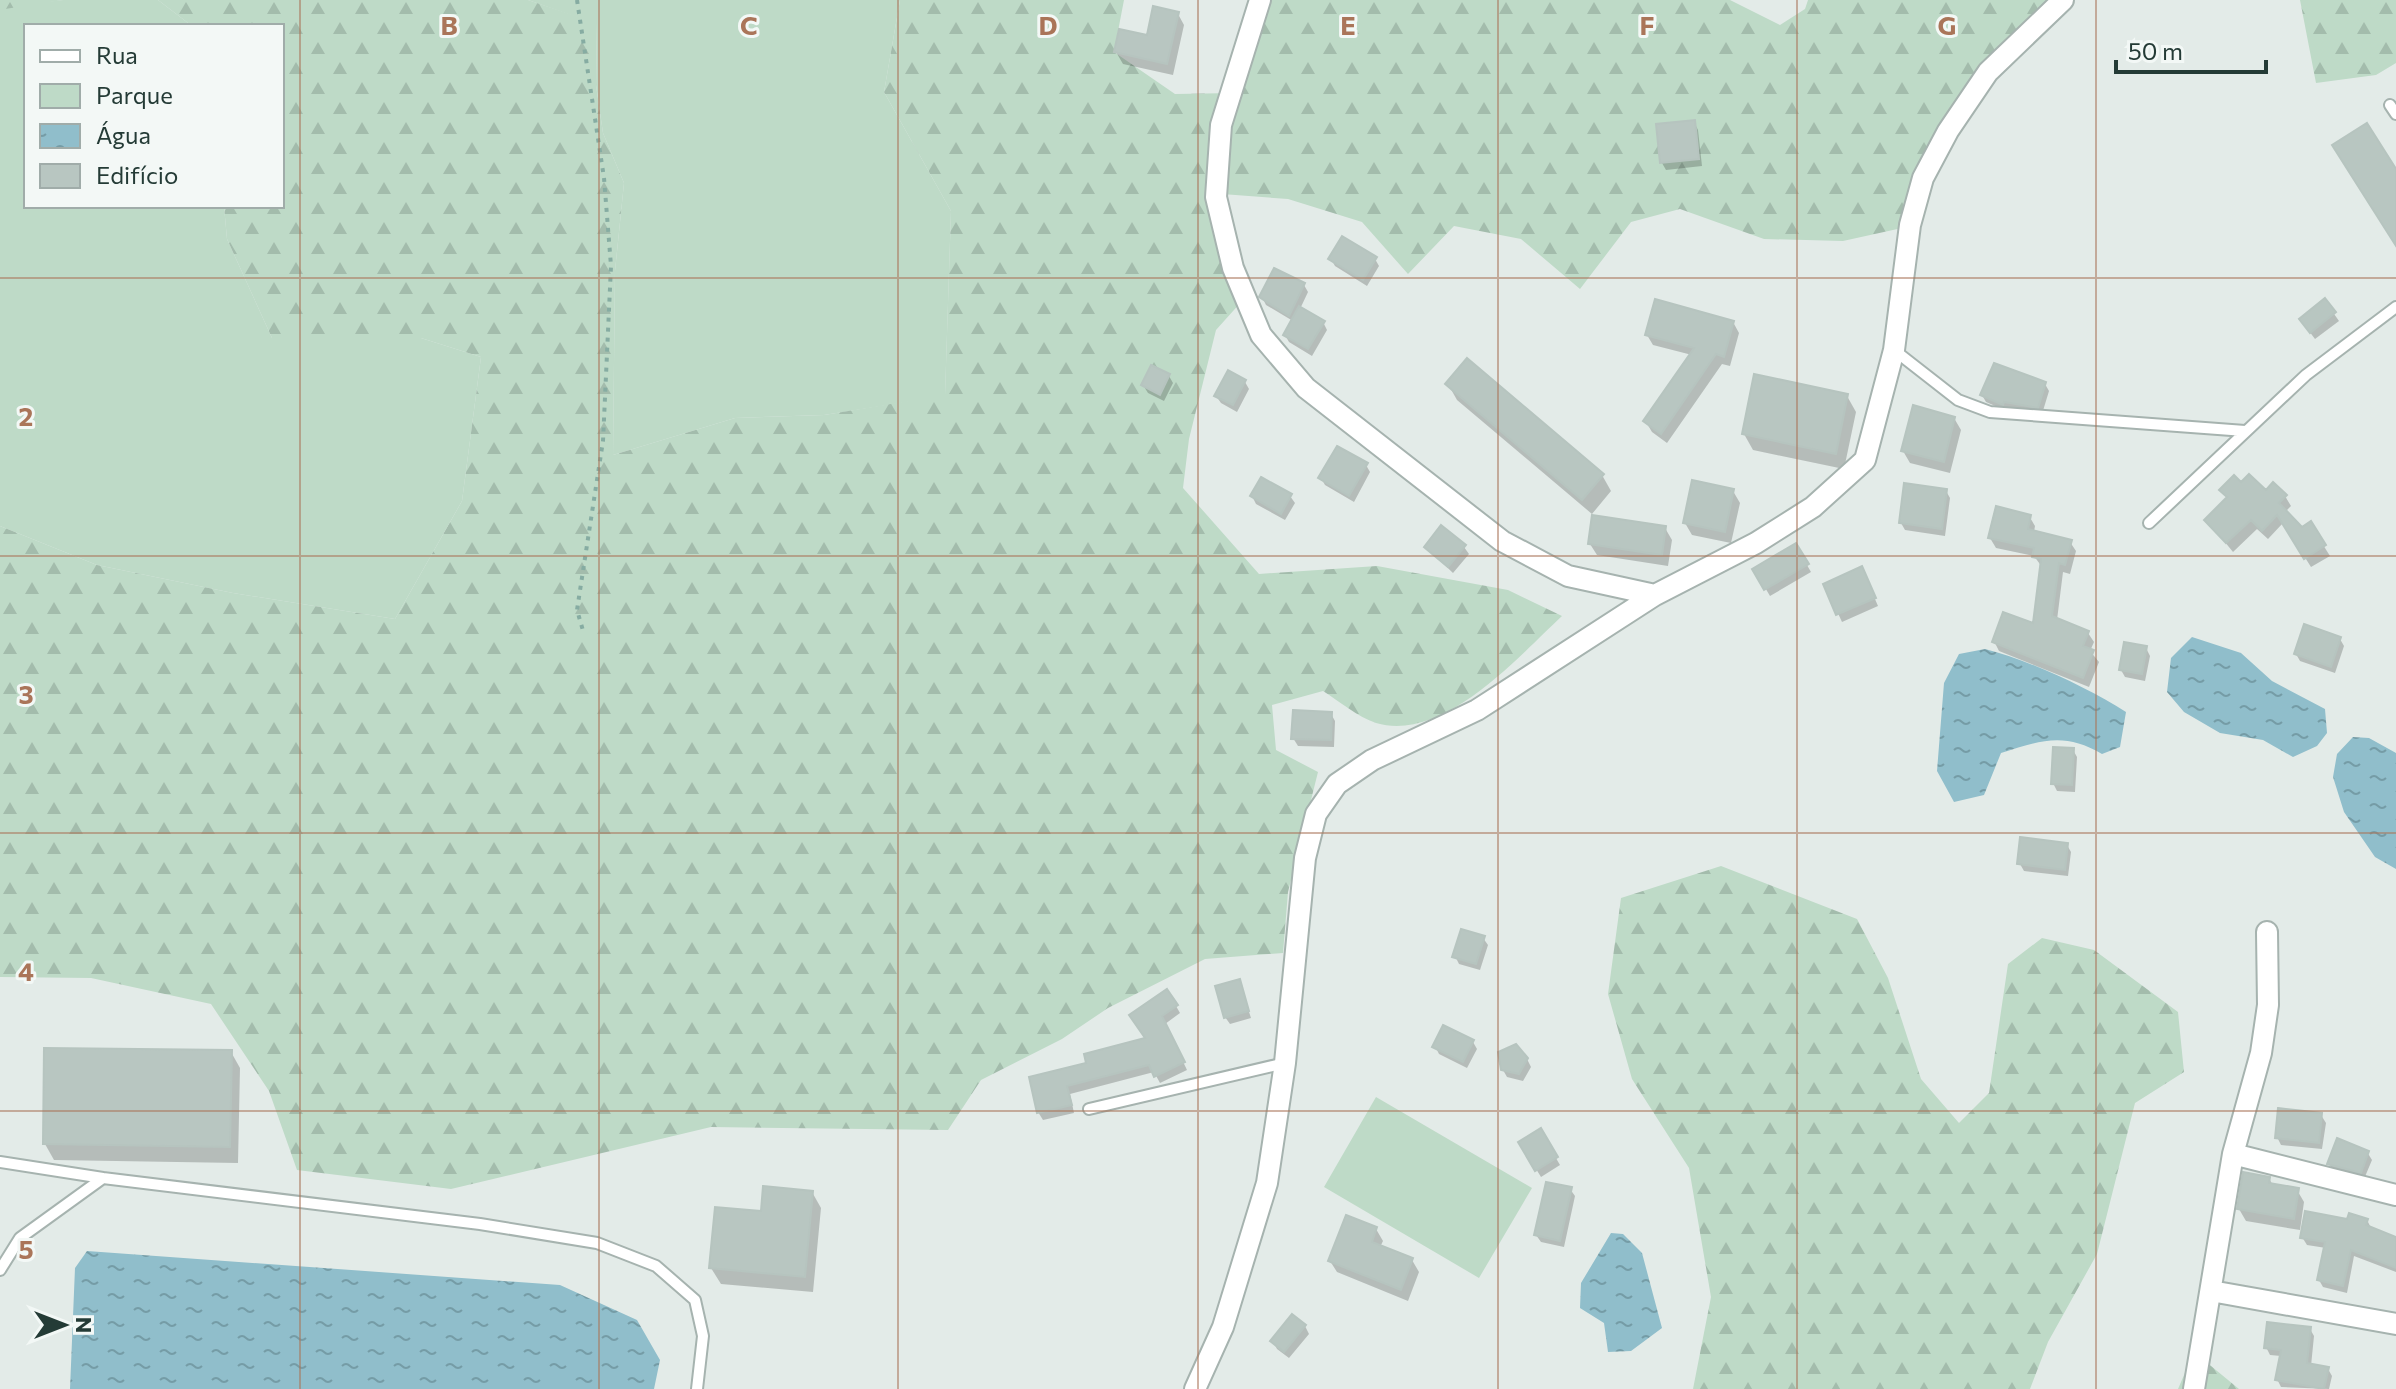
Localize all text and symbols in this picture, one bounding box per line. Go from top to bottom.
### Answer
text: B [440,9,458,40]
text: C [740,9,758,40]
text: D [1038,9,1058,40]
text: E [1340,9,1356,40]
text: F [1639,9,1655,40]
text: G [1938,9,1956,40]
legend [24,24,284,208]
scale bar [2116,24,2266,74]
text: 50 m [2128,36,2183,65]
text: Rua [96,40,138,69]
text: Parque [96,80,173,109]
text: Água [96,120,151,149]
text: Edifício [96,160,178,189]
text: 2 [19,400,33,431]
text: 3 [18,678,34,709]
text: 4 [18,955,34,986]
text: 5 [18,1233,34,1264]
north arrow [24,1285,104,1365]
text: N [71,1317,98,1333]

